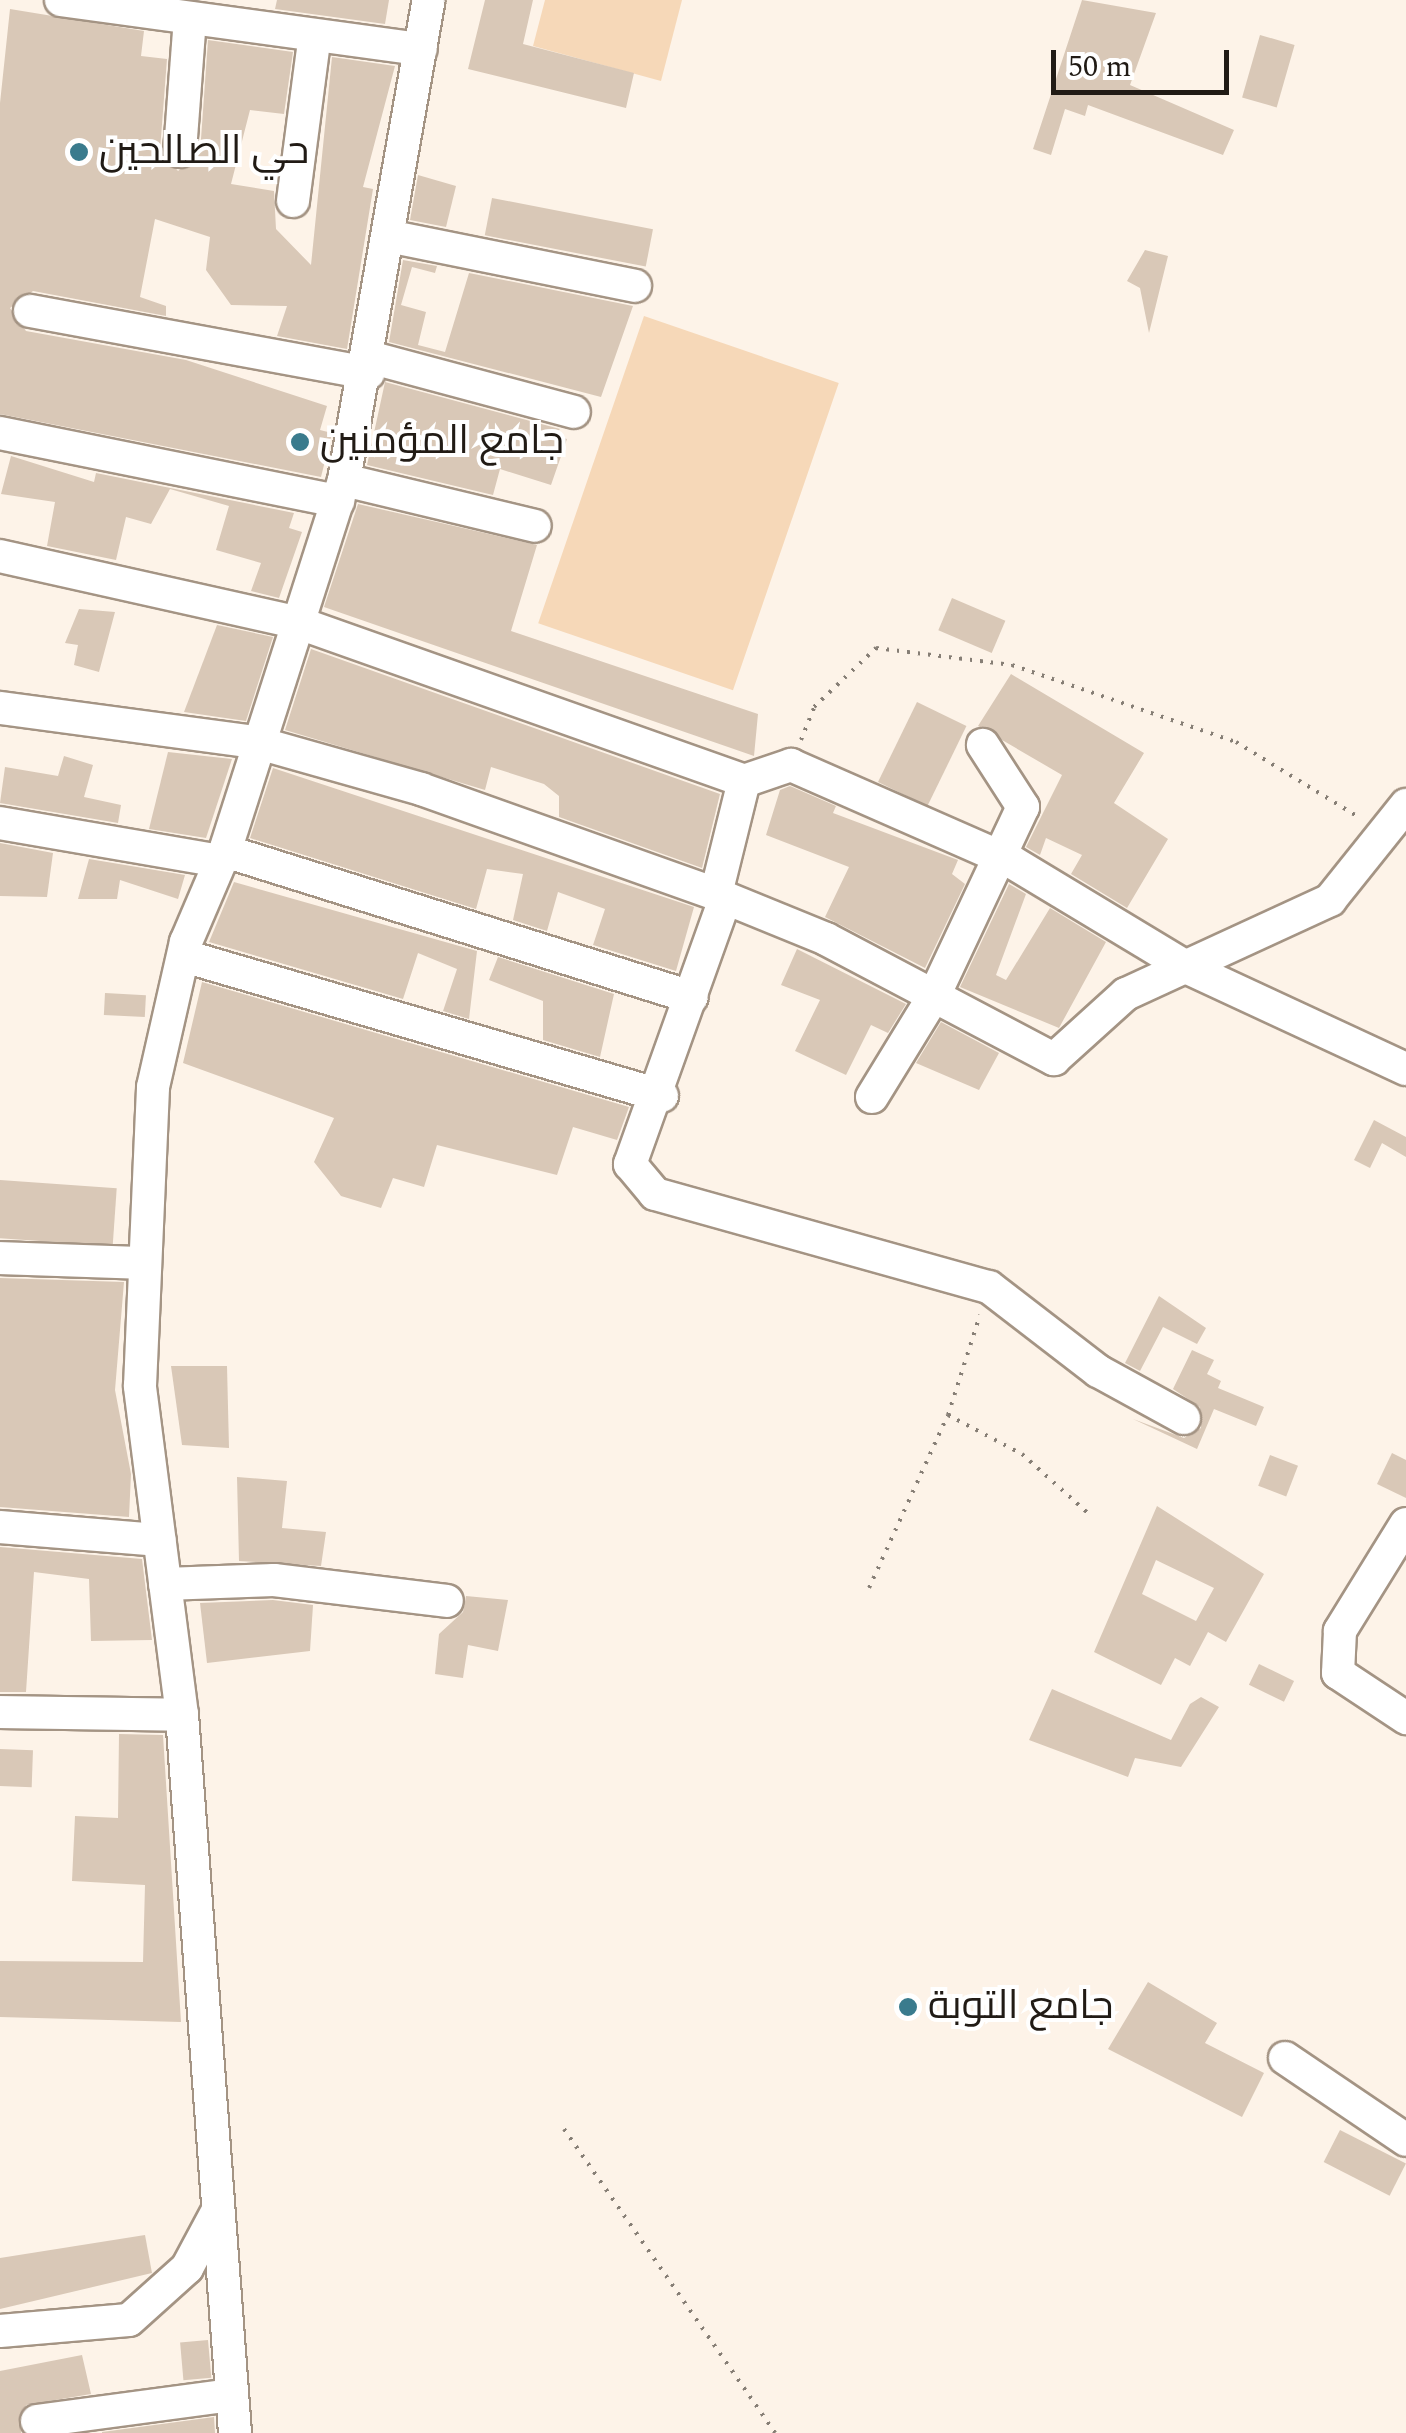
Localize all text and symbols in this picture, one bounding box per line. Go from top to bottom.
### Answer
scale bar [1056,30,1234,92]
text: 50 m [1068,44,1131,90]
place label: حي الصالحين [99,128,309,176]
marker: حي الصالحين [68,141,90,163]
place label: جامع المؤمنين [320,418,564,466]
marker: جامع المؤمنين [289,431,311,453]
place label: جامع التوبة [928,1983,1113,2031]
marker: جامع التوبة [897,1996,919,2018]

